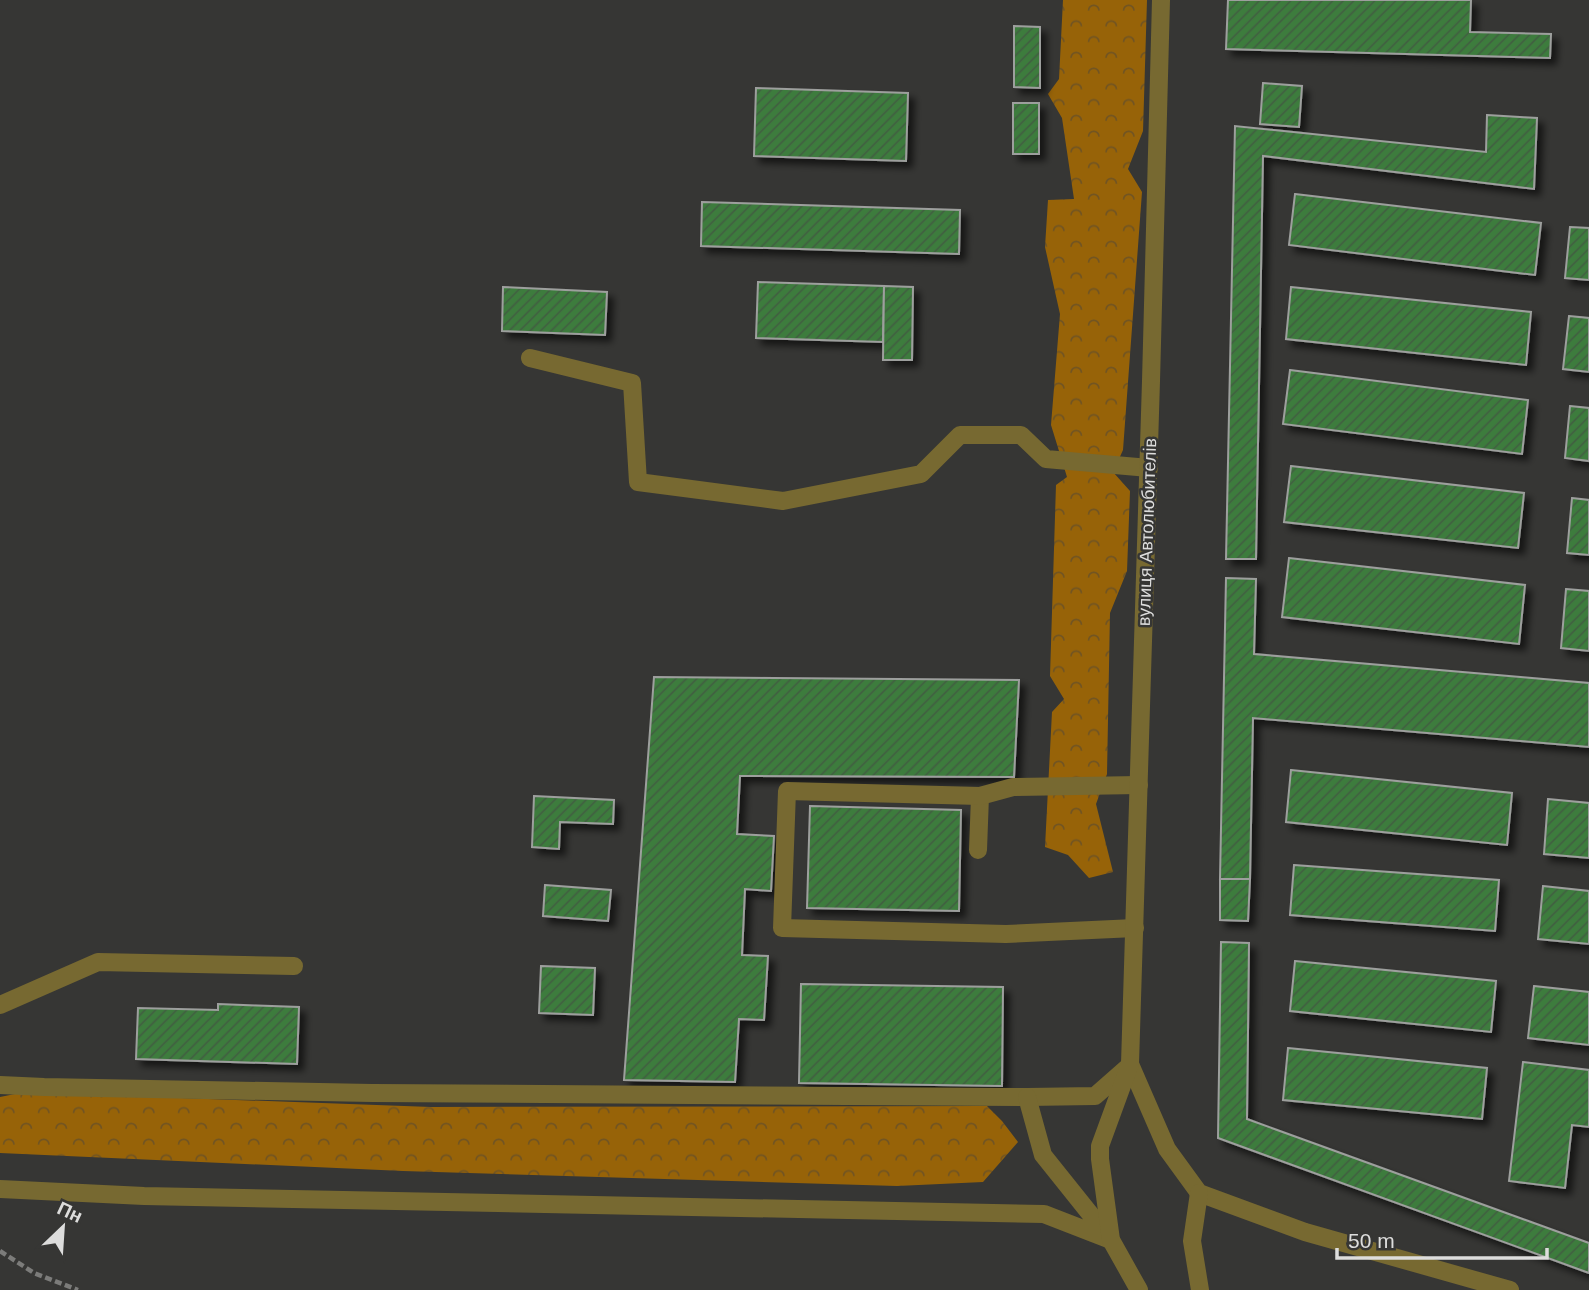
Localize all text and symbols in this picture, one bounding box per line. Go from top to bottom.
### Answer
street label: вулиця Автолюбителів [1134,438,1160,626]
north arrow [28,1192,98,1262]
text: Пн [54,1197,86,1227]
scale bar [1337,1216,1547,1260]
text: 50 m [1348,1229,1395,1252]

